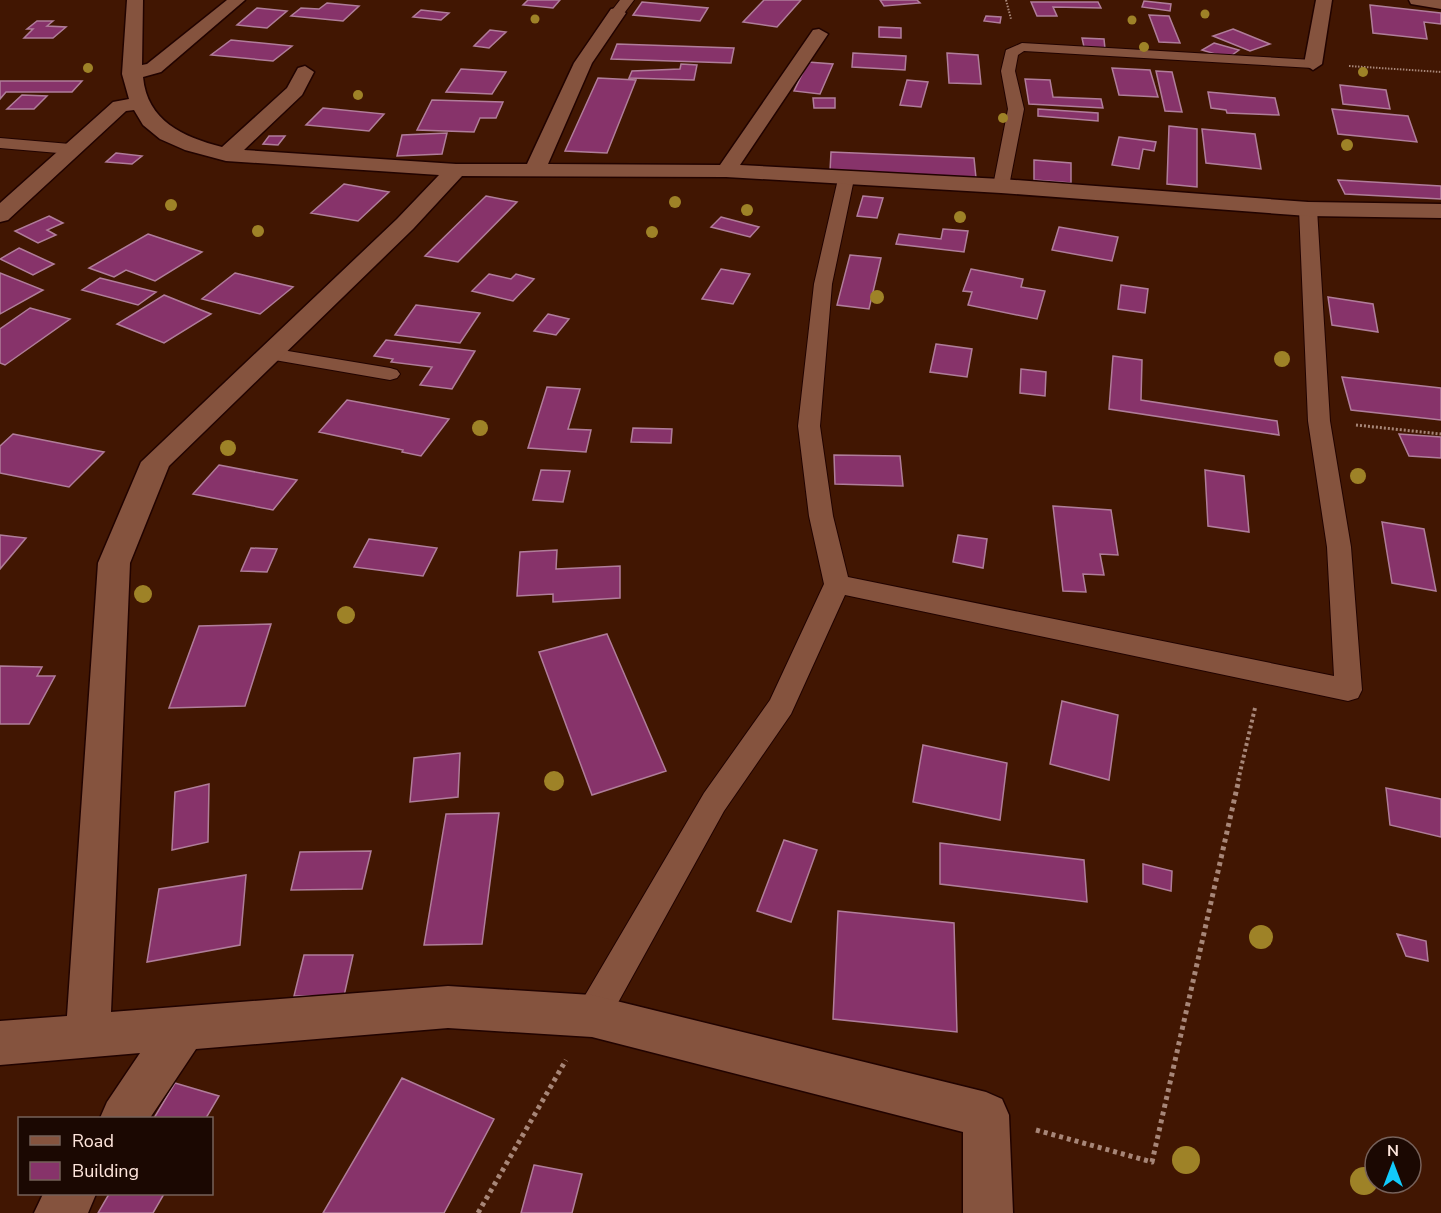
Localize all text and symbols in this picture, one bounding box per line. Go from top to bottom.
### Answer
legend [18,1117,213,1195]
text: Road [72,1129,114,1153]
north arrow [1363,1135,1423,1195]
text: N [1387,1140,1399,1162]
text: Building [72,1159,139,1183]

